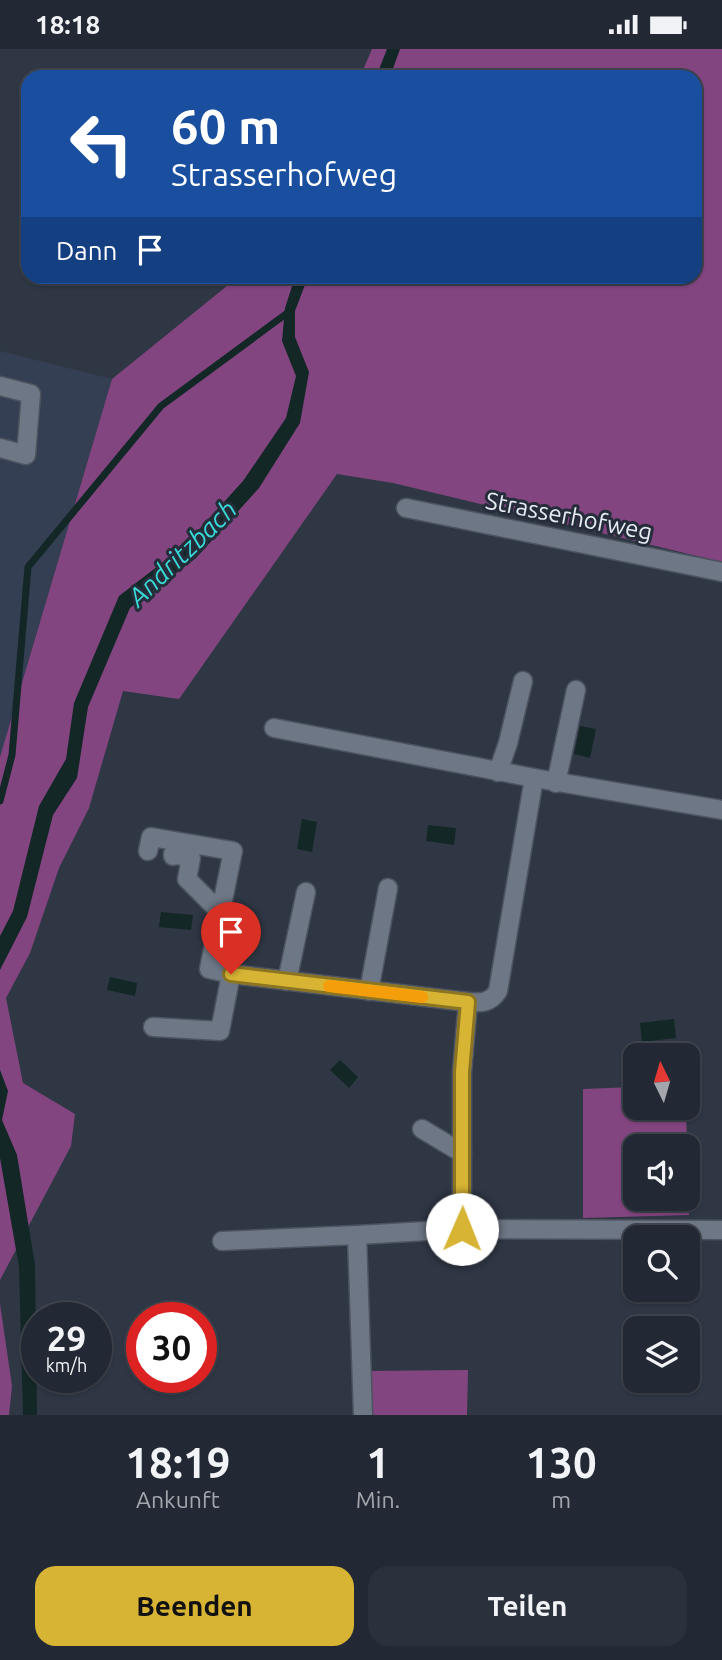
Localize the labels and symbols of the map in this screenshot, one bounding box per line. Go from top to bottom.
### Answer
street label: Strasserhofweg [483,487,655,545]
water label: Andritzbach [120,494,242,613]
pin [201,902,261,974]
north arrow [623,1043,700,1120]
position arrow [425,1192,499,1266]
speed limit sign: 30 [126,1302,217,1393]

